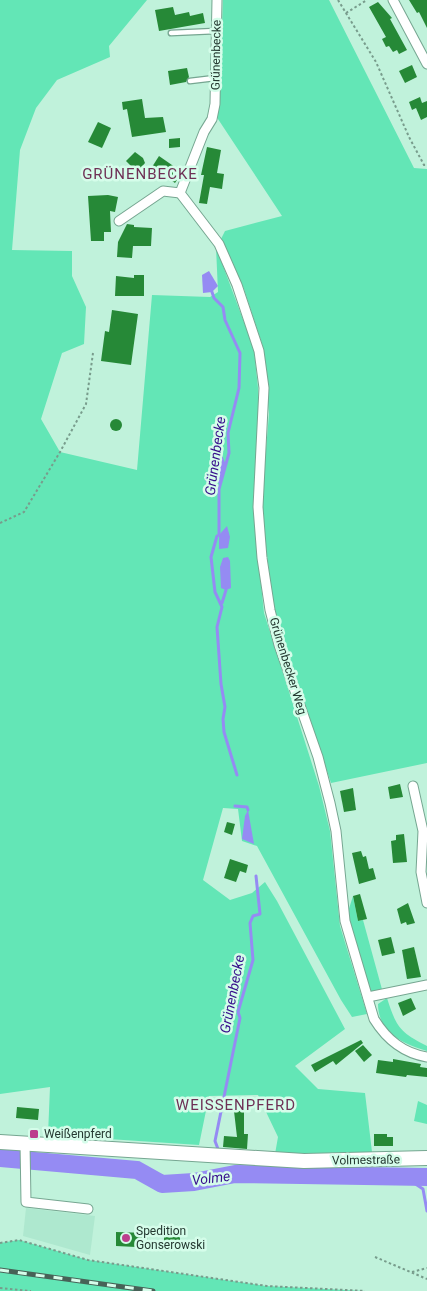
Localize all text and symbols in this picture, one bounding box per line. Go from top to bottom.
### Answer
street label: Grünenbecke [208,20,224,90]
district label: GRÜNENBECKE [82,165,198,183]
water label: Grünenbecke [202,416,228,496]
street label: Grünenbecker Weg [267,616,309,716]
water label: Grünenbecke [217,953,247,1035]
district label: WEISSENPFERD [176,1096,296,1114]
place label: Weißenpferd [44,1127,112,1141]
marker: Weißenpferd [28,1128,40,1140]
street label: Volmestraße [332,1152,400,1168]
water label: Volme [191,1168,231,1188]
place label: Spedition Gonserowski [136,1224,205,1252]
marker: Spedition Gonserowski [120,1232,132,1244]

